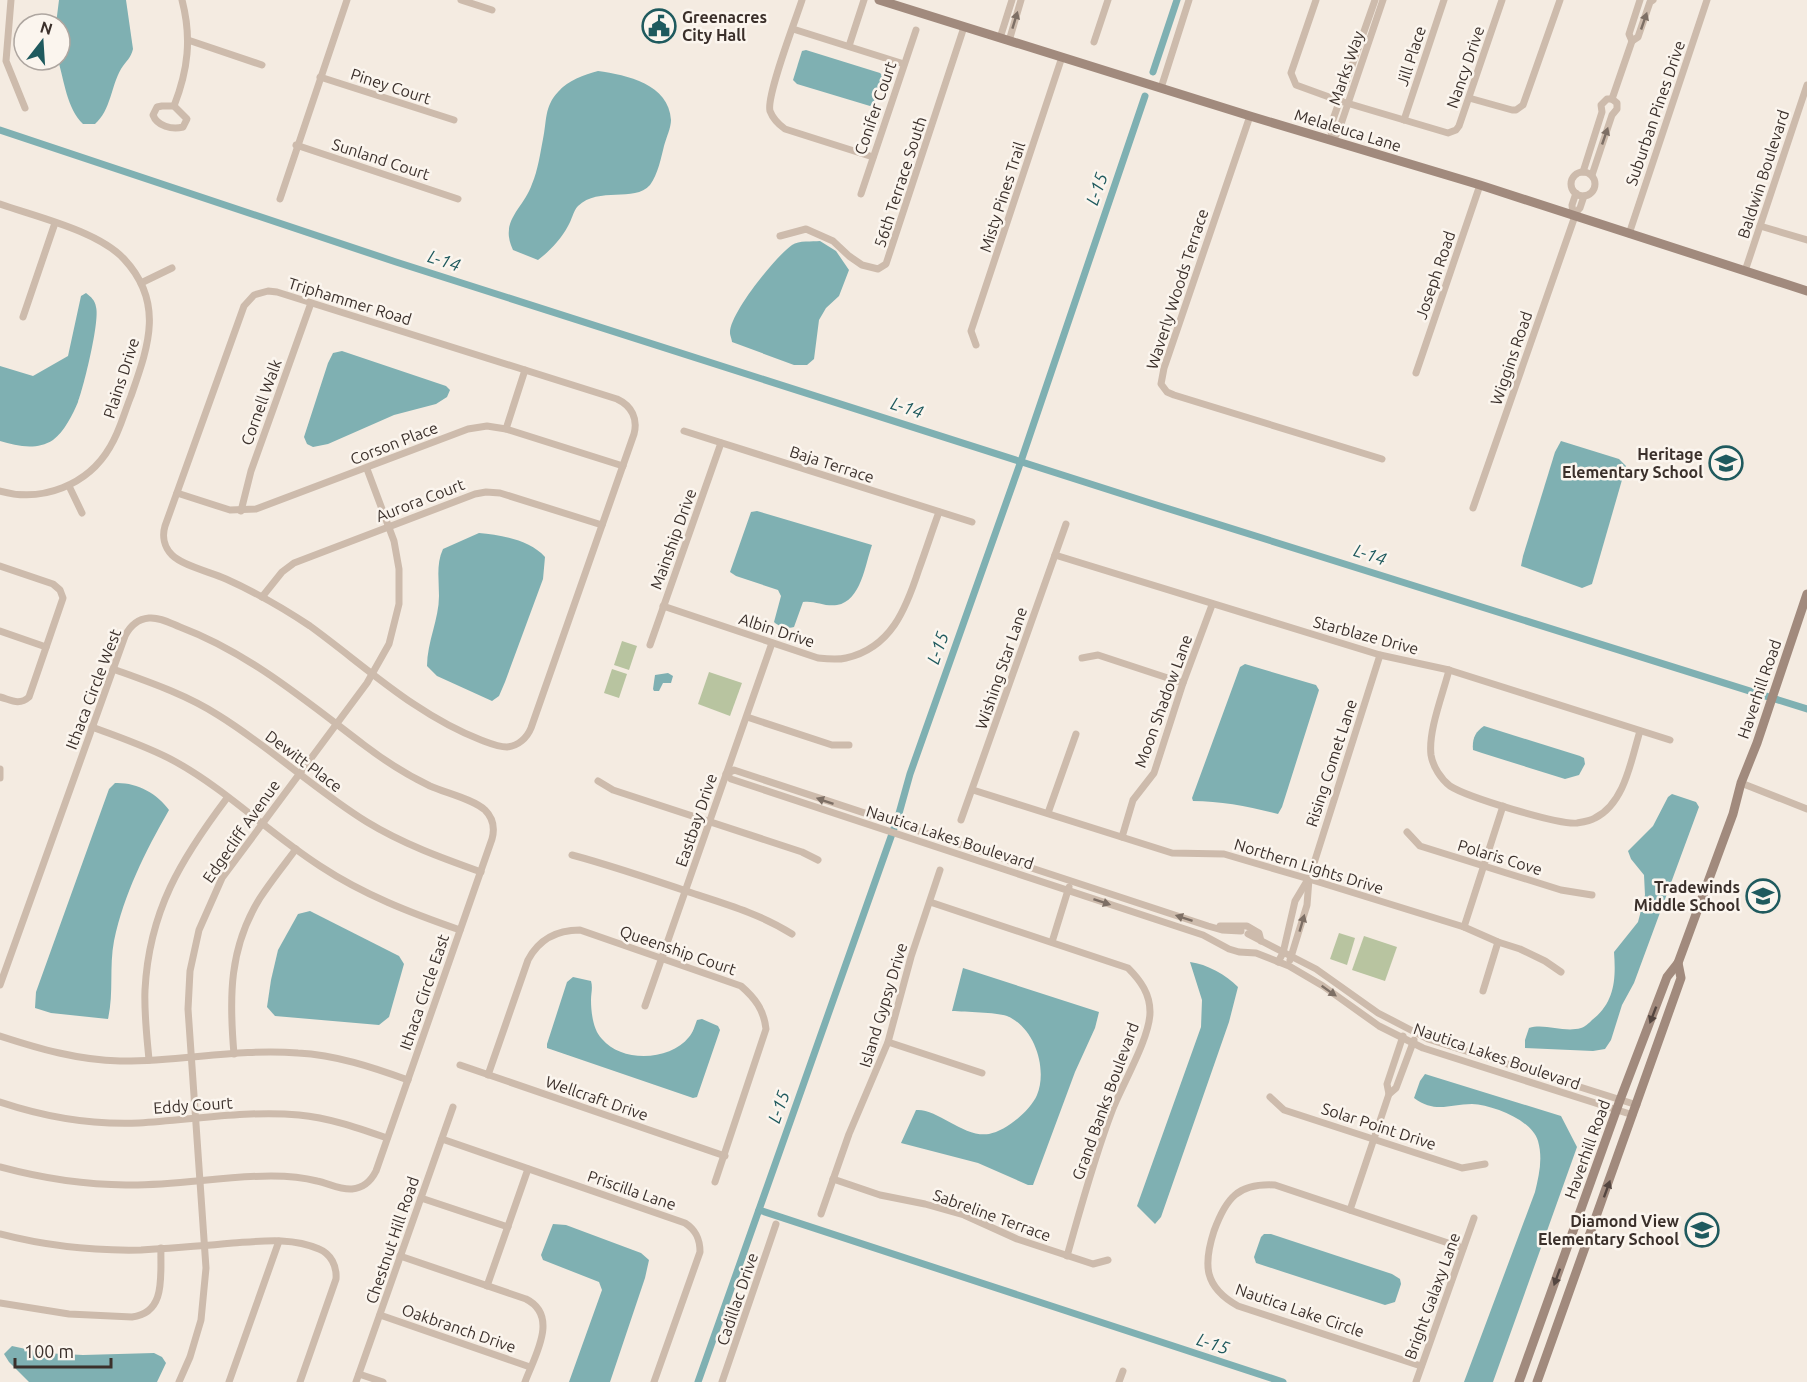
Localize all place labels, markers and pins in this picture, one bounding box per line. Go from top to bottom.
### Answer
public building icon: Greenacres City Hall [641,8,677,44]
place label: Greenacres City Hall [682,8,767,44]
place label: Heritage Elementary School [1562,445,1703,481]
school or university icon: Heritage Elementary School [1708,445,1744,481]
place label: Tradewinds Middle School [1634,878,1740,914]
school or university icon: Tradewinds Middle School [1745,878,1781,914]
place label: Diamond View Elementary School [1538,1212,1679,1248]
school or university icon: Diamond View Elementary School [1684,1212,1720,1248]

